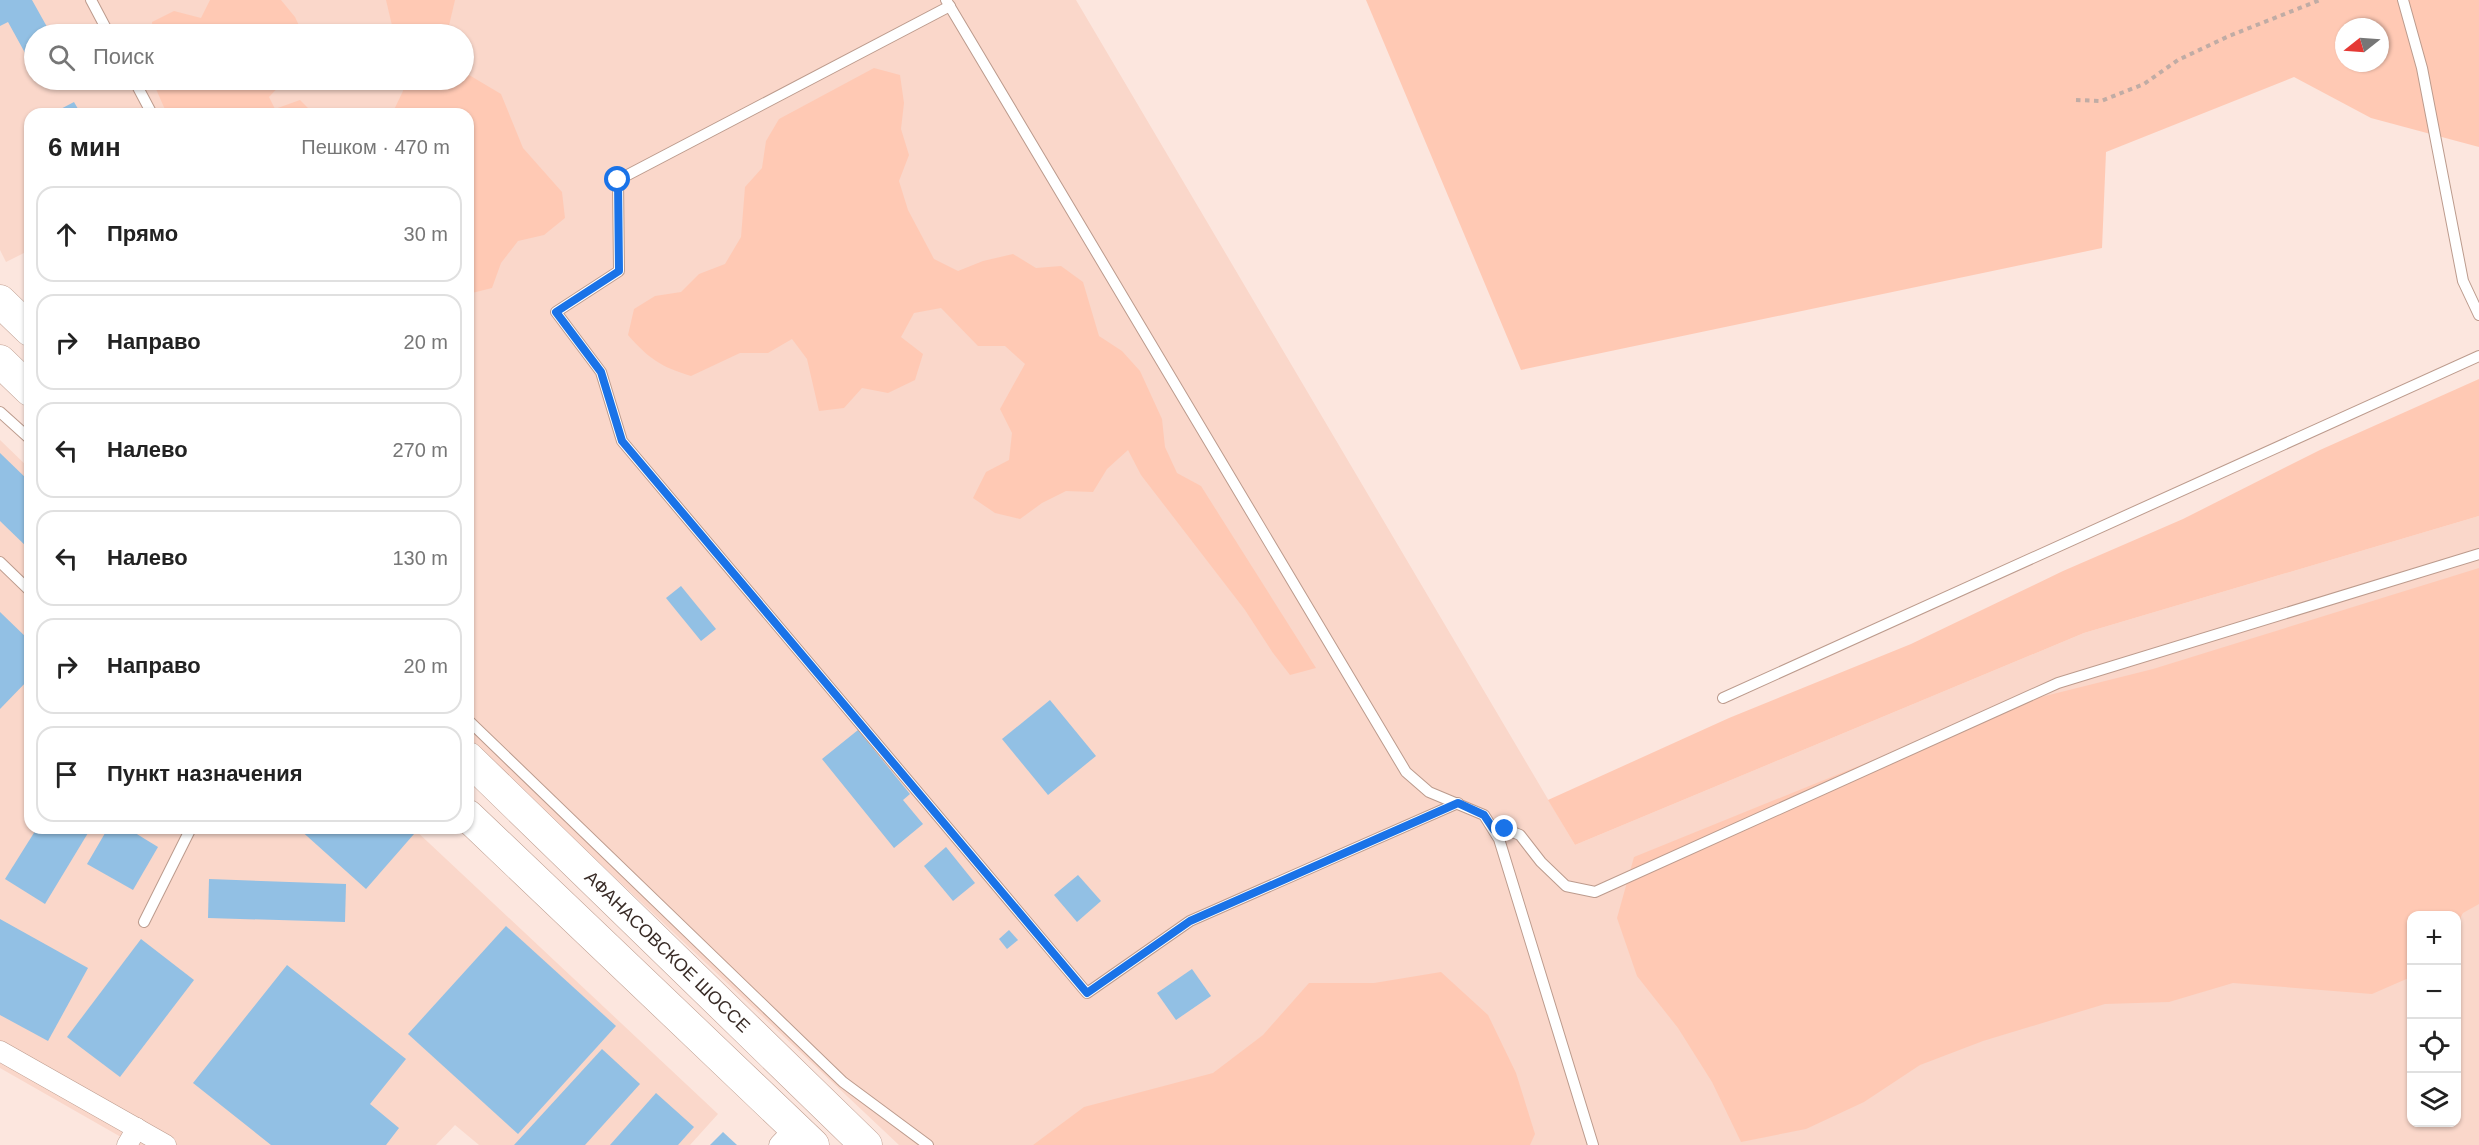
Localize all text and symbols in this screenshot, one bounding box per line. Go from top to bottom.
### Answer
north arrow [2335,18,2389,72]
search box [24,24,474,90]
icon: search [45,41,78,74]
text: Поиск [93,44,154,69]
text: 6 мин [48,132,121,162]
text: Пешком · 470 m [301,136,450,158]
route start [604,166,630,192]
icon: ahead [50,218,83,251]
text: Прямо [107,221,178,246]
text: 30 m [404,223,448,245]
icon: right [50,326,83,359]
text: Направо [107,329,201,354]
text: 20 m [404,331,448,353]
icon: left [50,434,83,467]
text: Налево [107,437,188,462]
text: 270 m [392,439,448,461]
icon: left [50,542,83,575]
text: Налево [107,545,188,570]
text: 130 m [392,547,448,569]
icon: right [50,650,83,683]
text: Направо [107,653,201,678]
text: 20 m [404,655,448,677]
icon: arrive [50,758,83,791]
text: Пункт назначения [107,761,303,786]
route end [1491,815,1517,841]
street label: АФАНАСОВСКОЕ ШОССЕ [581,867,754,1036]
map controls [2407,911,2461,1127]
button: + [2407,911,2461,965]
button: − [2407,965,2461,1019]
button: locate [2407,1019,2461,1073]
button: layers [2407,1073,2461,1127]

